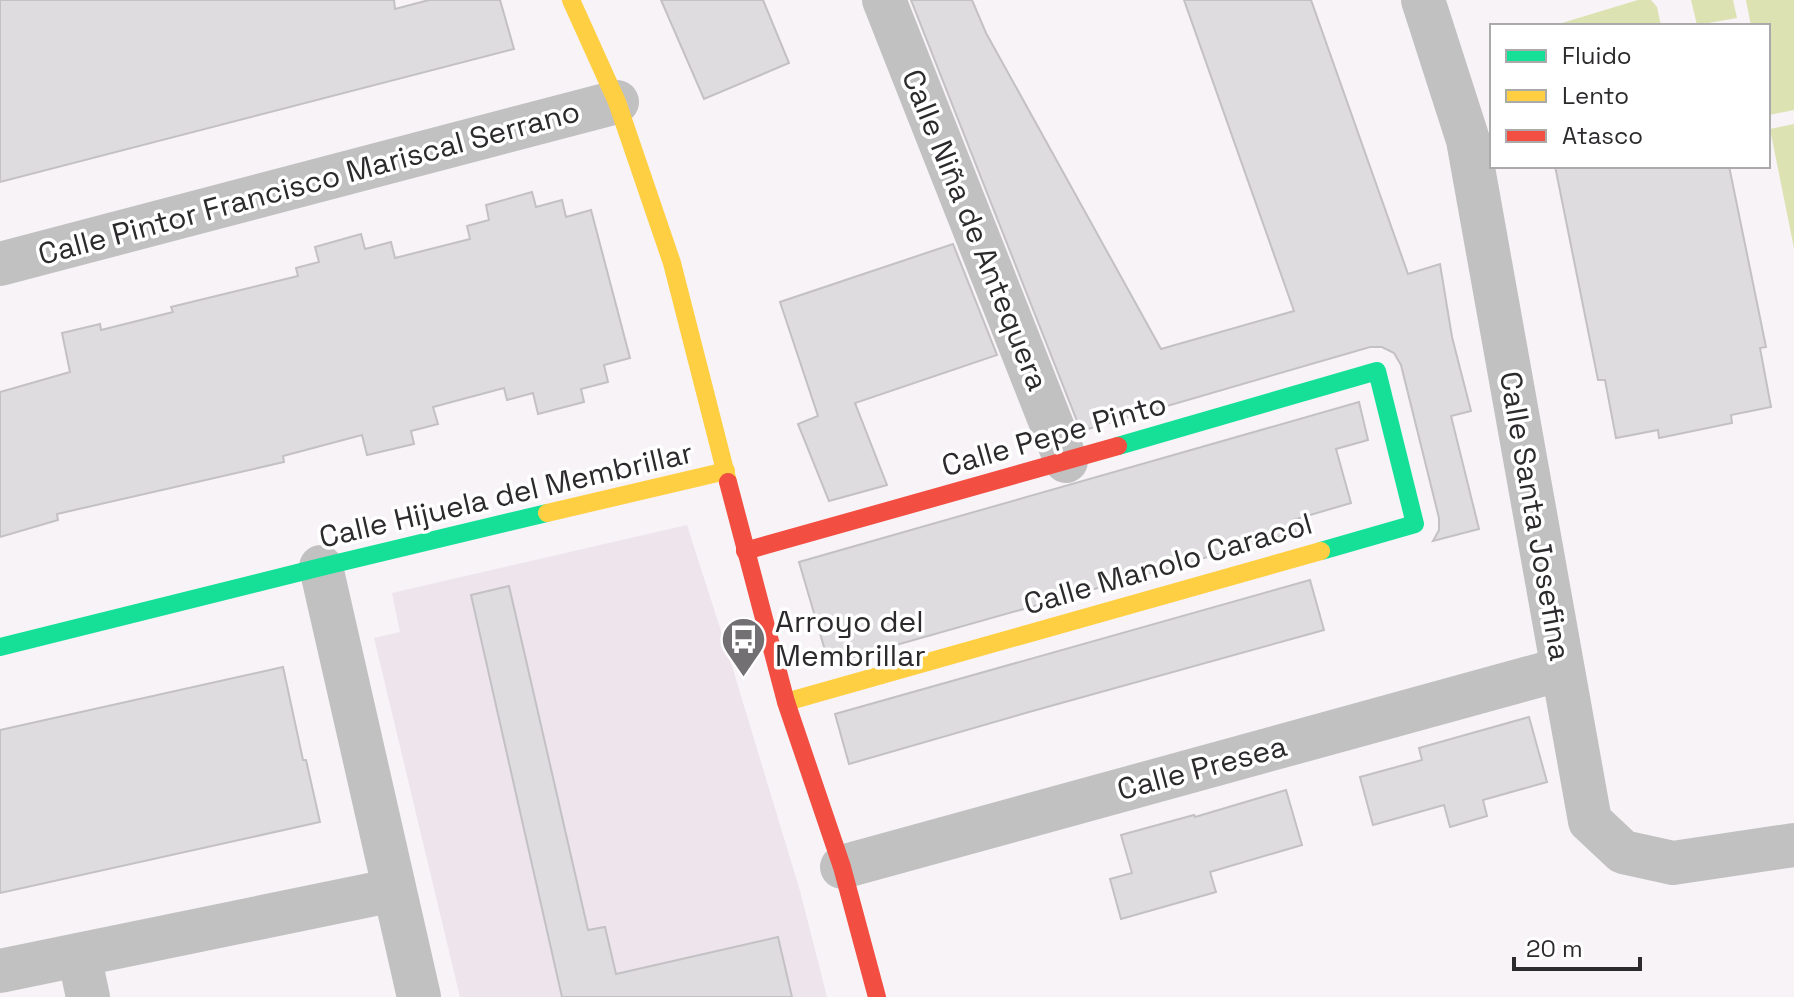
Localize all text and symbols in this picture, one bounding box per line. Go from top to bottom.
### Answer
legend [1490,24,1770,168]
text: Fluido [1562,40,1632,71]
street label: Calle Niña de Antequera [893,63,1058,396]
text: Lento [1562,80,1629,111]
street label: Calle Pintor Francisco Mariscal Serrano [34,91,584,274]
text: Atasco [1562,120,1643,151]
street label: Calle Santa Josefina [1491,368,1580,664]
street label: Calle Pepe Pinto [937,384,1171,485]
street label: Calle Hijuela del Membrillar [315,432,697,557]
street label: Calle Manolo Caracol [1019,504,1317,623]
place label: Arroyo del Membrillar [775,602,926,675]
bus stop icon: Arroyo del Membrillar [720,615,768,678]
street label: Calle Presea [1113,726,1291,809]
scale bar [1514,921,1640,971]
text: 20 m [1526,933,1583,964]

